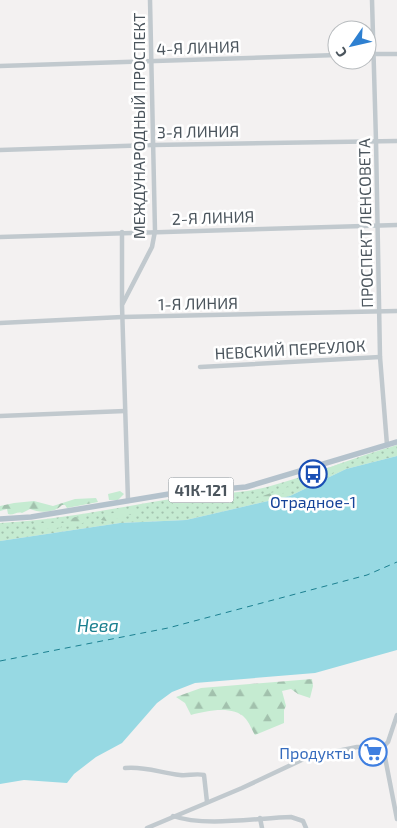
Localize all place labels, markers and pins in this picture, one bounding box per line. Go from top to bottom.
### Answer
bus stop icon: Отрадное-1 [298,459,328,489]
place label: Отрадное-1 [270,492,356,511]
supermarket icon: Продукты [358,737,388,767]
place label: Продукты [279,743,354,763]

